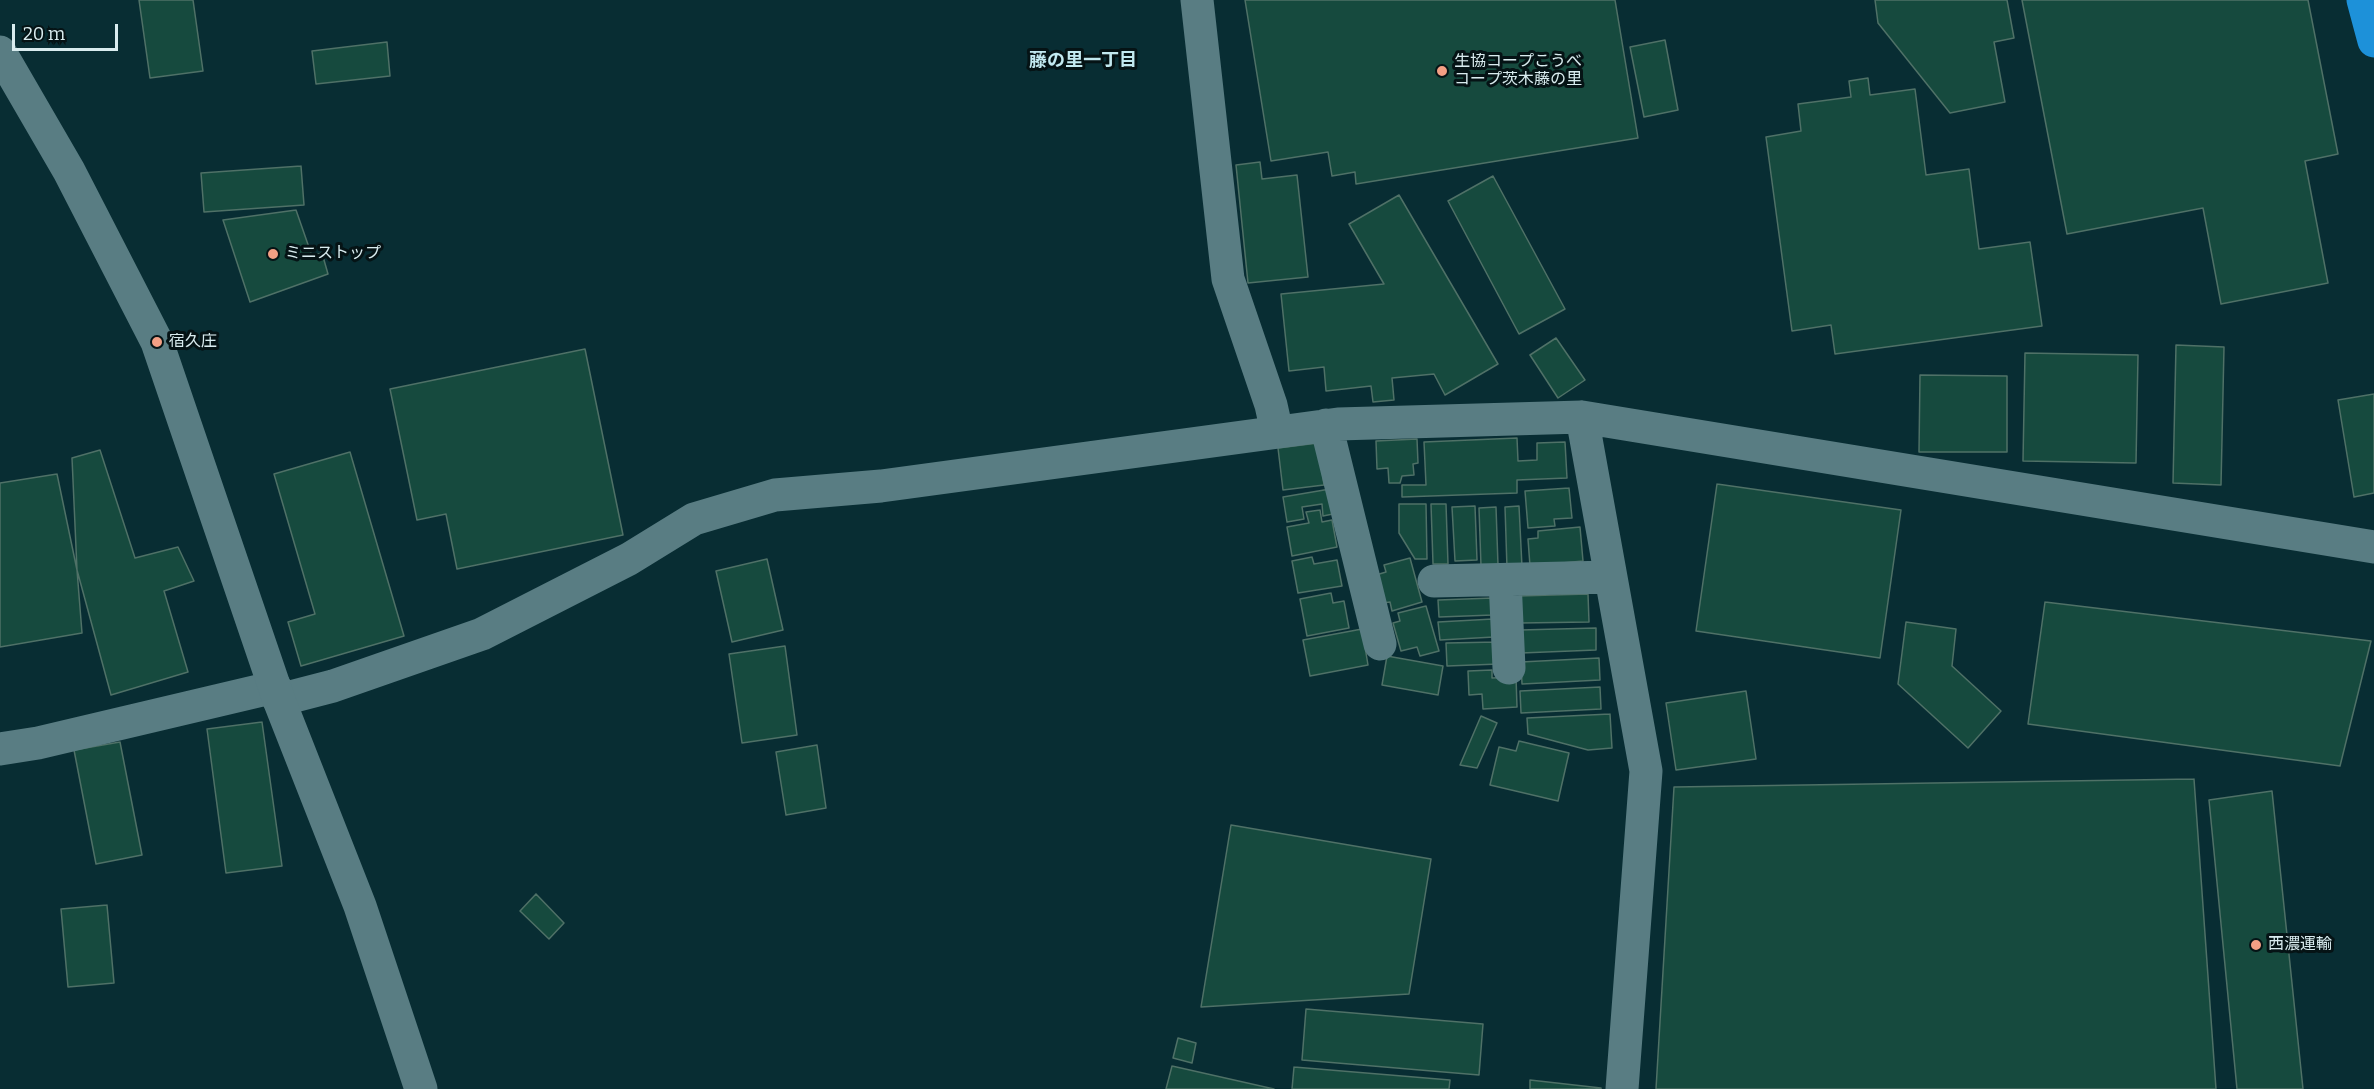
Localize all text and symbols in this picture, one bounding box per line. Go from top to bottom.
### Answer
scale bar [15,12,122,50]
text: 20 m [23,23,65,45]
district label: 藤の里一丁目 [1029,50,1137,72]
place label: 生協コープこうべ コープ茨木藤の里 [1454,52,1582,90]
marker: 生協コープこうべ コープ茨木藤の里 [1435,64,1449,78]
place label: ミニストップ [285,244,381,264]
marker: ミニストップ [266,247,280,261]
place label: 宿久庄 [169,332,217,352]
marker: 宿久庄 [150,335,164,349]
place label: 西濃運輸 [2268,935,2332,955]
marker: 西濃運輸 [2249,938,2263,952]

